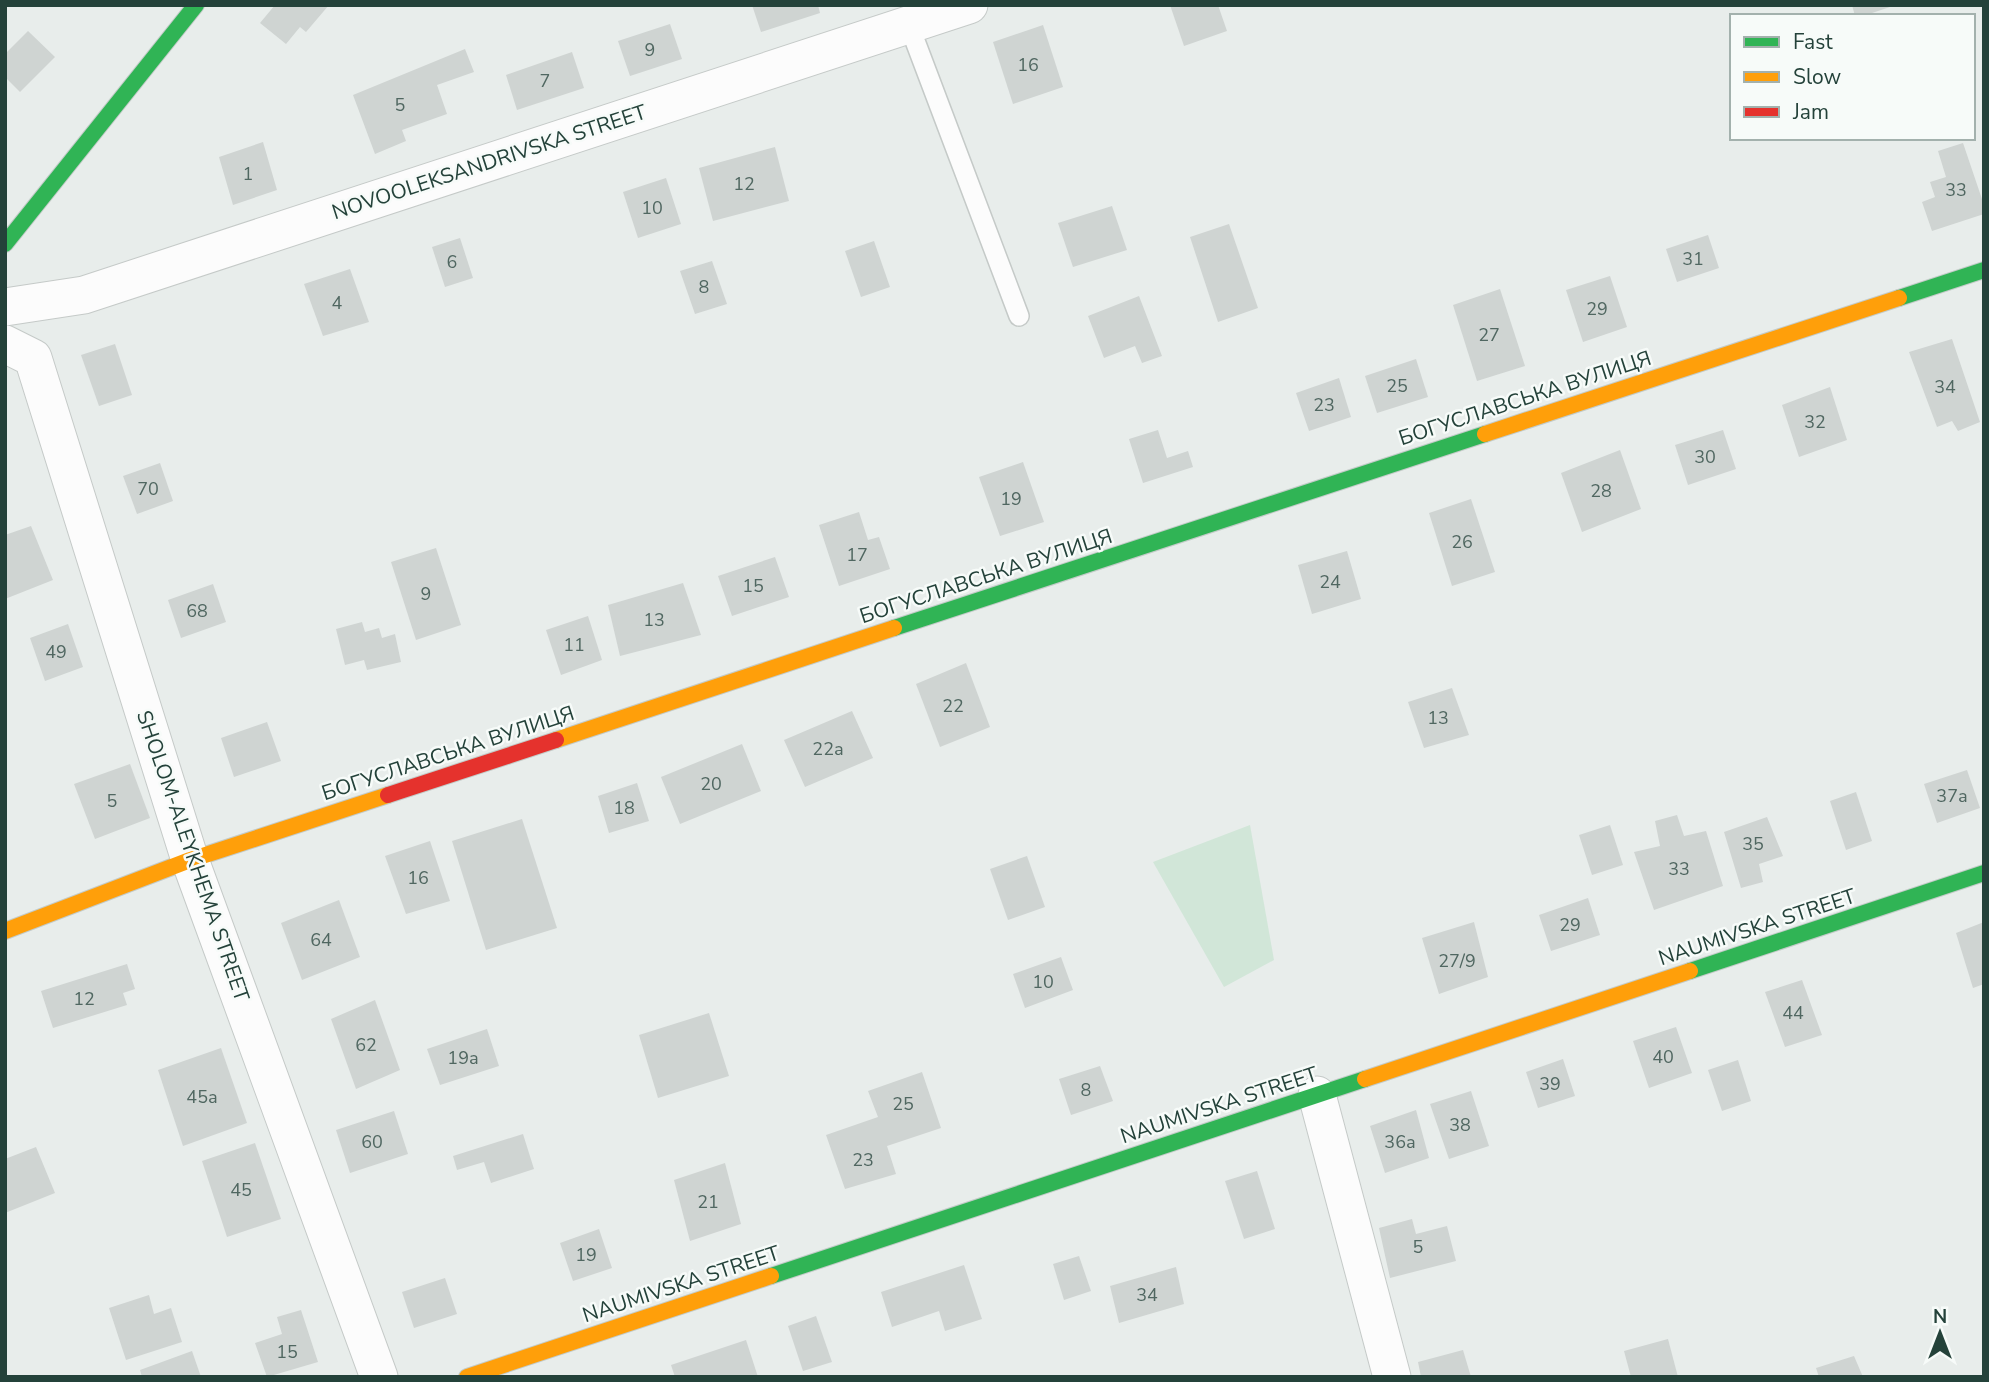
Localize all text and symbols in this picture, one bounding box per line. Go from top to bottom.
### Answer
legend [1730,14,1975,140]
text: Fast [1793,28,1833,56]
house number: 9 [645,38,655,62]
house number: 16 [1017,53,1039,77]
text: Slow [1793,63,1842,91]
house number: 7 [540,69,550,93]
house number: 5 [395,93,405,117]
street label: NOVOOLEKSANDRIVSKA STREET [328,98,650,226]
text: Jam [1792,98,1829,126]
house number: 1 [243,162,253,186]
house number: 12 [733,172,755,196]
house number: 33 [1945,178,1967,202]
house number: 10 [641,196,663,220]
house number: 31 [1682,247,1704,271]
house number: 6 [447,250,457,274]
house number: 8 [699,275,709,299]
house number: 4 [332,291,343,315]
house number: 29 [1586,297,1608,321]
house number: 27 [1478,323,1500,347]
street label: БОГУСЛАВСЬКА ВУЛИЦЯ [1395,344,1655,452]
house number: 25 [1386,374,1408,398]
house number: 34 [1934,375,1956,399]
house number: 23 [1313,393,1335,417]
house number: 32 [1804,410,1826,434]
house number: 30 [1694,445,1716,469]
house number: 70 [137,477,159,501]
house number: 28 [1590,479,1612,503]
house number: 19 [1000,487,1022,511]
street label: БОГУСЛАВСЬКА ВУЛИЦЯ [856,522,1116,630]
house number: 26 [1451,530,1473,554]
house number: 17 [846,543,868,567]
house number: 24 [1319,570,1341,594]
house number: 15 [742,574,764,598]
house number: 9 [421,582,431,606]
house number: 68 [186,599,208,623]
house number: 13 [643,608,665,632]
house number: 11 [563,633,585,657]
house number: 49 [45,640,67,664]
house number: 22 [942,694,964,718]
street label: БОГУСЛАВСЬКА ВУЛИЦЯ [318,699,578,807]
house number: 13 [1427,706,1449,730]
street label: SHOLOM-ALEYKHEMA STREET [130,707,256,1006]
house number: 22а [812,737,844,761]
house number: 20 [700,772,722,796]
house number: 37а [1936,784,1968,808]
house number: 5 [107,789,117,813]
house number: 18 [613,796,635,820]
house number: 35 [1742,832,1764,856]
house number: 33 [1668,857,1690,881]
house number: 16 [407,866,429,890]
street label: NAUMIVSKA STREET [1655,882,1860,972]
house number: 29 [1559,913,1581,937]
house number: 64 [310,928,332,952]
house number: 27/9 [1438,949,1476,973]
house number: 10 [1032,970,1054,994]
house number: 12 [73,987,95,1011]
house number: 44 [1782,1001,1804,1025]
house number: 62 [355,1033,377,1057]
house number: 40 [1652,1045,1674,1069]
house number: 19а [447,1046,479,1070]
street label: NAUMIVSKA STREET [1117,1060,1322,1150]
house number: 39 [1539,1072,1561,1096]
house number: 8 [1081,1078,1091,1102]
house number: 45а [186,1085,218,1109]
house number: 25 [892,1092,914,1116]
house number: 38 [1449,1113,1471,1137]
house number: 60 [361,1130,383,1154]
house number: 36а [1384,1130,1416,1154]
house number: 23 [852,1148,874,1172]
house number: 45 [230,1178,252,1202]
house number: 21 [697,1190,719,1214]
house number: 5 [1413,1235,1423,1259]
street label: NAUMIVSKA STREET [579,1239,784,1329]
house number: 19 [575,1243,597,1267]
house number: 34 [1136,1283,1158,1307]
north arrow [1905,1298,1975,1368]
text: N [1933,1304,1947,1330]
house number: 15 [276,1340,298,1364]

